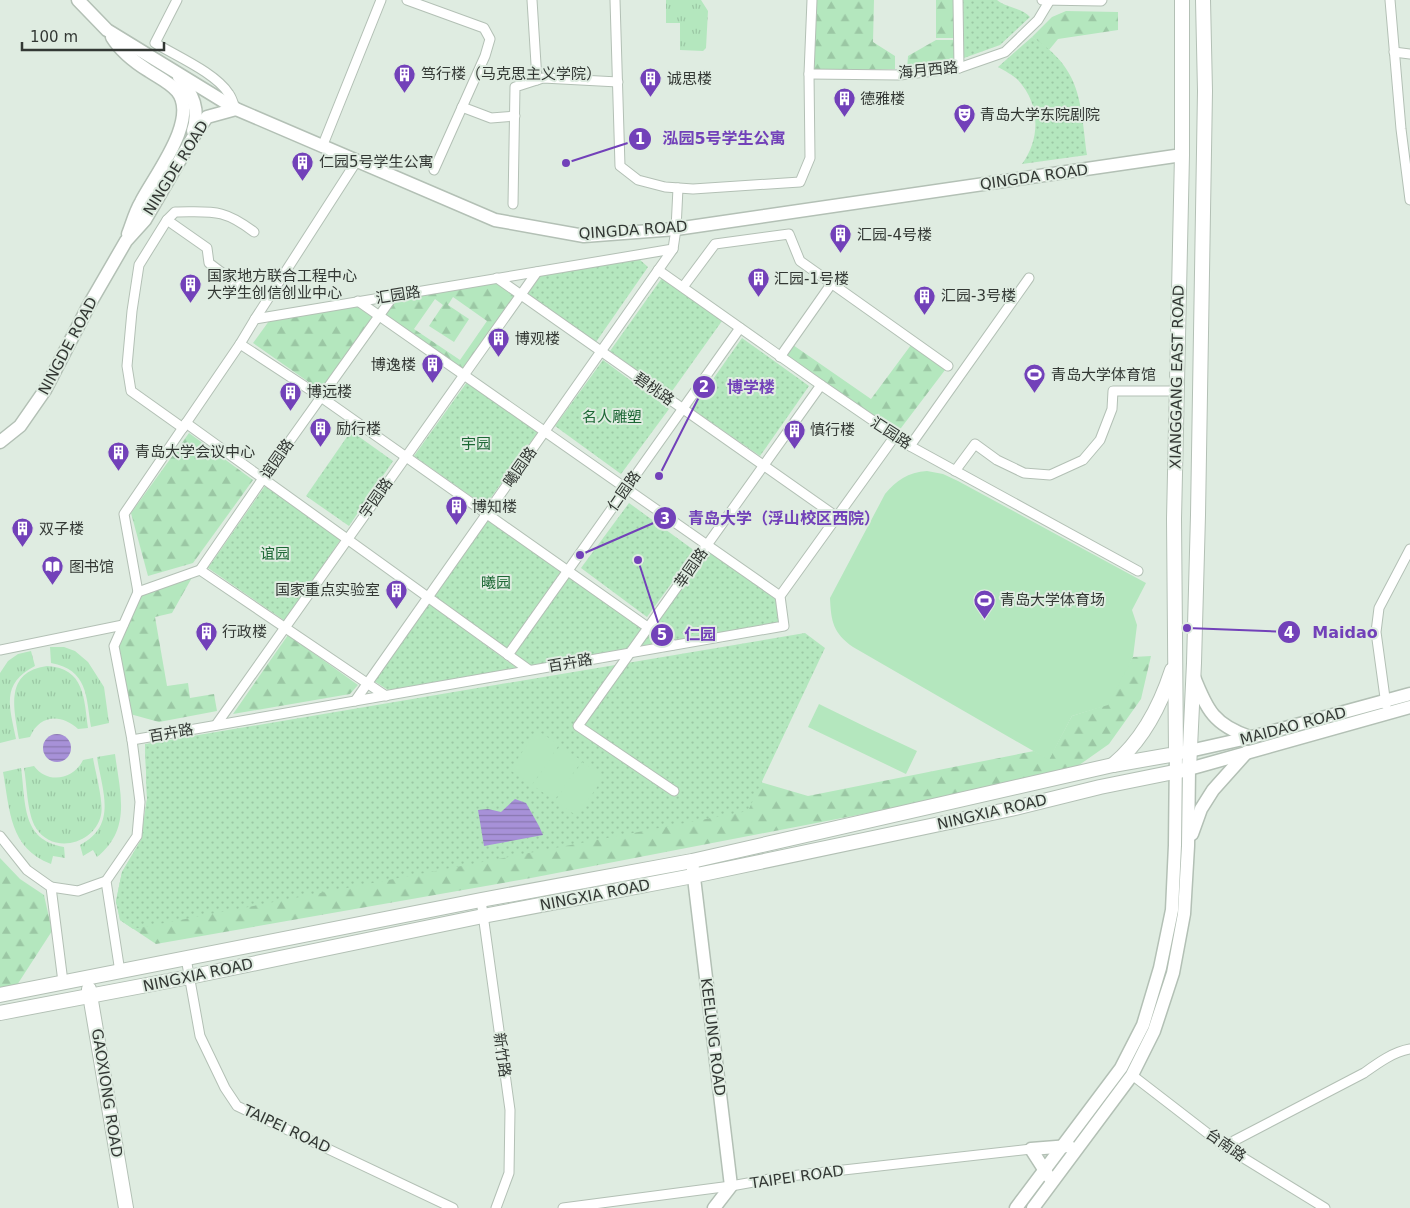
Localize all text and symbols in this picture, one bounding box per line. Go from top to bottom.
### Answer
scale bar [22,20,165,52]
text: 100 m [30,28,78,46]
street label: 海月西路 [897,58,959,82]
building icon: 笃行楼（马克思主义学院） [393,62,417,93]
place label: 笃行楼（马克思主义学院） [421,65,601,83]
building icon: 诚思楼 [639,67,663,98]
place label: 诚思楼 [667,70,712,88]
building icon: 德雅楼 [832,87,856,118]
place label: 德雅楼 [860,90,905,108]
theatre icon: 青岛大学东院剧院 [952,103,976,134]
place label: 青岛大学东院剧院 [980,106,1100,124]
street label: NINGDE ROAD [140,117,212,219]
callout: 泓园5号学生公寓 [628,123,796,154]
text: 泓园5号学生公寓 [662,129,786,148]
text: 1 [635,130,645,148]
building icon: 仁园5号学生公寓 [291,150,315,181]
place label: 仁园5号学生公寓 [319,153,434,171]
street label: QINGDA ROAD [979,160,1089,194]
street label: QINGDA ROAD [578,217,688,243]
building icon: 汇园-4号楼 [829,223,853,254]
place label: 汇园-4号楼 [857,226,932,244]
place label: 国家地方联合工程中心 大学生创信创业中心 [207,267,357,302]
building icon: 汇园-1号楼 [746,267,770,298]
place label: 汇园-1号楼 [774,270,849,288]
building icon: 国家地方联合工程中心 大学生创信创业中心 [179,273,203,304]
street label: 汇园路 [374,283,422,307]
building icon: 汇园-3号楼 [913,284,937,315]
street label: XIANGGANG EAST ROAD [1166,285,1188,469]
place label: 汇园-3号楼 [941,287,1016,305]
street label: NINGDE ROAD [35,294,101,398]
building icon: 博观楼 [487,327,511,358]
place label: 博观楼 [515,330,560,348]
building icon: 博逸楼 [420,353,444,384]
place label: 博逸楼 [371,356,416,374]
sports icon: 青岛大学体育馆 [1023,363,1047,394]
place label: 青岛大学体育馆 [1051,366,1156,384]
street label: 碧桃路 [630,369,678,409]
callout: 博学楼 [692,372,785,403]
text: 2 [699,378,709,396]
text: 博学楼 [727,378,775,397]
building icon: 博远楼 [279,380,303,411]
place label: 博远楼 [307,383,352,401]
park label: 名人雕塑 [582,408,642,426]
street label: 汇园路 [867,413,915,453]
building icon: 励行楼 [308,417,332,448]
building icon: 慎行楼 [782,418,806,449]
place label: 励行楼 [336,420,381,438]
place label: 慎行楼 [810,421,855,439]
street label: 谊园路 [257,435,297,483]
park label: 宇园 [461,435,491,453]
building icon: 青岛大学会议中心 [107,440,131,471]
place label: 青岛大学会议中心 [135,443,255,461]
street label: 曦园路 [500,443,540,491]
street label: 仁园路 [604,467,644,515]
street label: 宇园路 [356,474,396,522]
building icon: 博知楼 [444,495,468,526]
place label: 博知楼 [472,498,517,516]
callout: 青岛大学（浮山校区西院） [653,503,890,534]
text: 青岛大学（浮山校区西院） [688,509,880,528]
text: 3 [660,510,670,528]
building icon: 双子楼 [11,517,35,548]
place label: 双子楼 [39,520,84,538]
street label: 莘园路 [671,544,711,592]
park label: 谊园 [260,545,290,563]
library icon: 图书馆 [41,555,65,586]
place label: 图书馆 [69,558,114,576]
park label: 曦园 [481,574,511,592]
building icon: 国家重点实验室 [384,578,408,609]
place label: 国家重点实验室 [275,581,380,599]
sports icon: 青岛大学体育场 [972,588,996,619]
place label: 青岛大学体育场 [1000,591,1105,609]
callout: Maidao [1277,617,1387,648]
callout: 仁园 [649,619,726,650]
building icon: 行政楼 [194,620,218,651]
place label: 行政楼 [222,623,267,641]
text: Maidao [1312,623,1378,642]
text: 4 [1284,624,1294,642]
text: 仁园 [684,625,716,644]
text: 5 [657,626,667,644]
street label: 百卉路 [546,650,594,676]
street label: MAIDAO ROAD [1238,703,1348,749]
street label: 百卉路 [147,720,195,746]
street label: NINGXIA ROAD [935,791,1049,833]
street label: NINGXIA ROAD [538,875,652,915]
street label: NINGXIA ROAD [141,955,255,995]
street label: KEELUNG ROAD [697,977,729,1097]
street label: GAOXIONG ROAD [88,1027,126,1159]
street label: 新竹路 [490,1031,514,1079]
street label: TAIPEI ROAD [240,1101,333,1157]
street label: 台南路 [1202,1125,1250,1165]
street label: TAIPEI ROAD [748,1162,845,1193]

